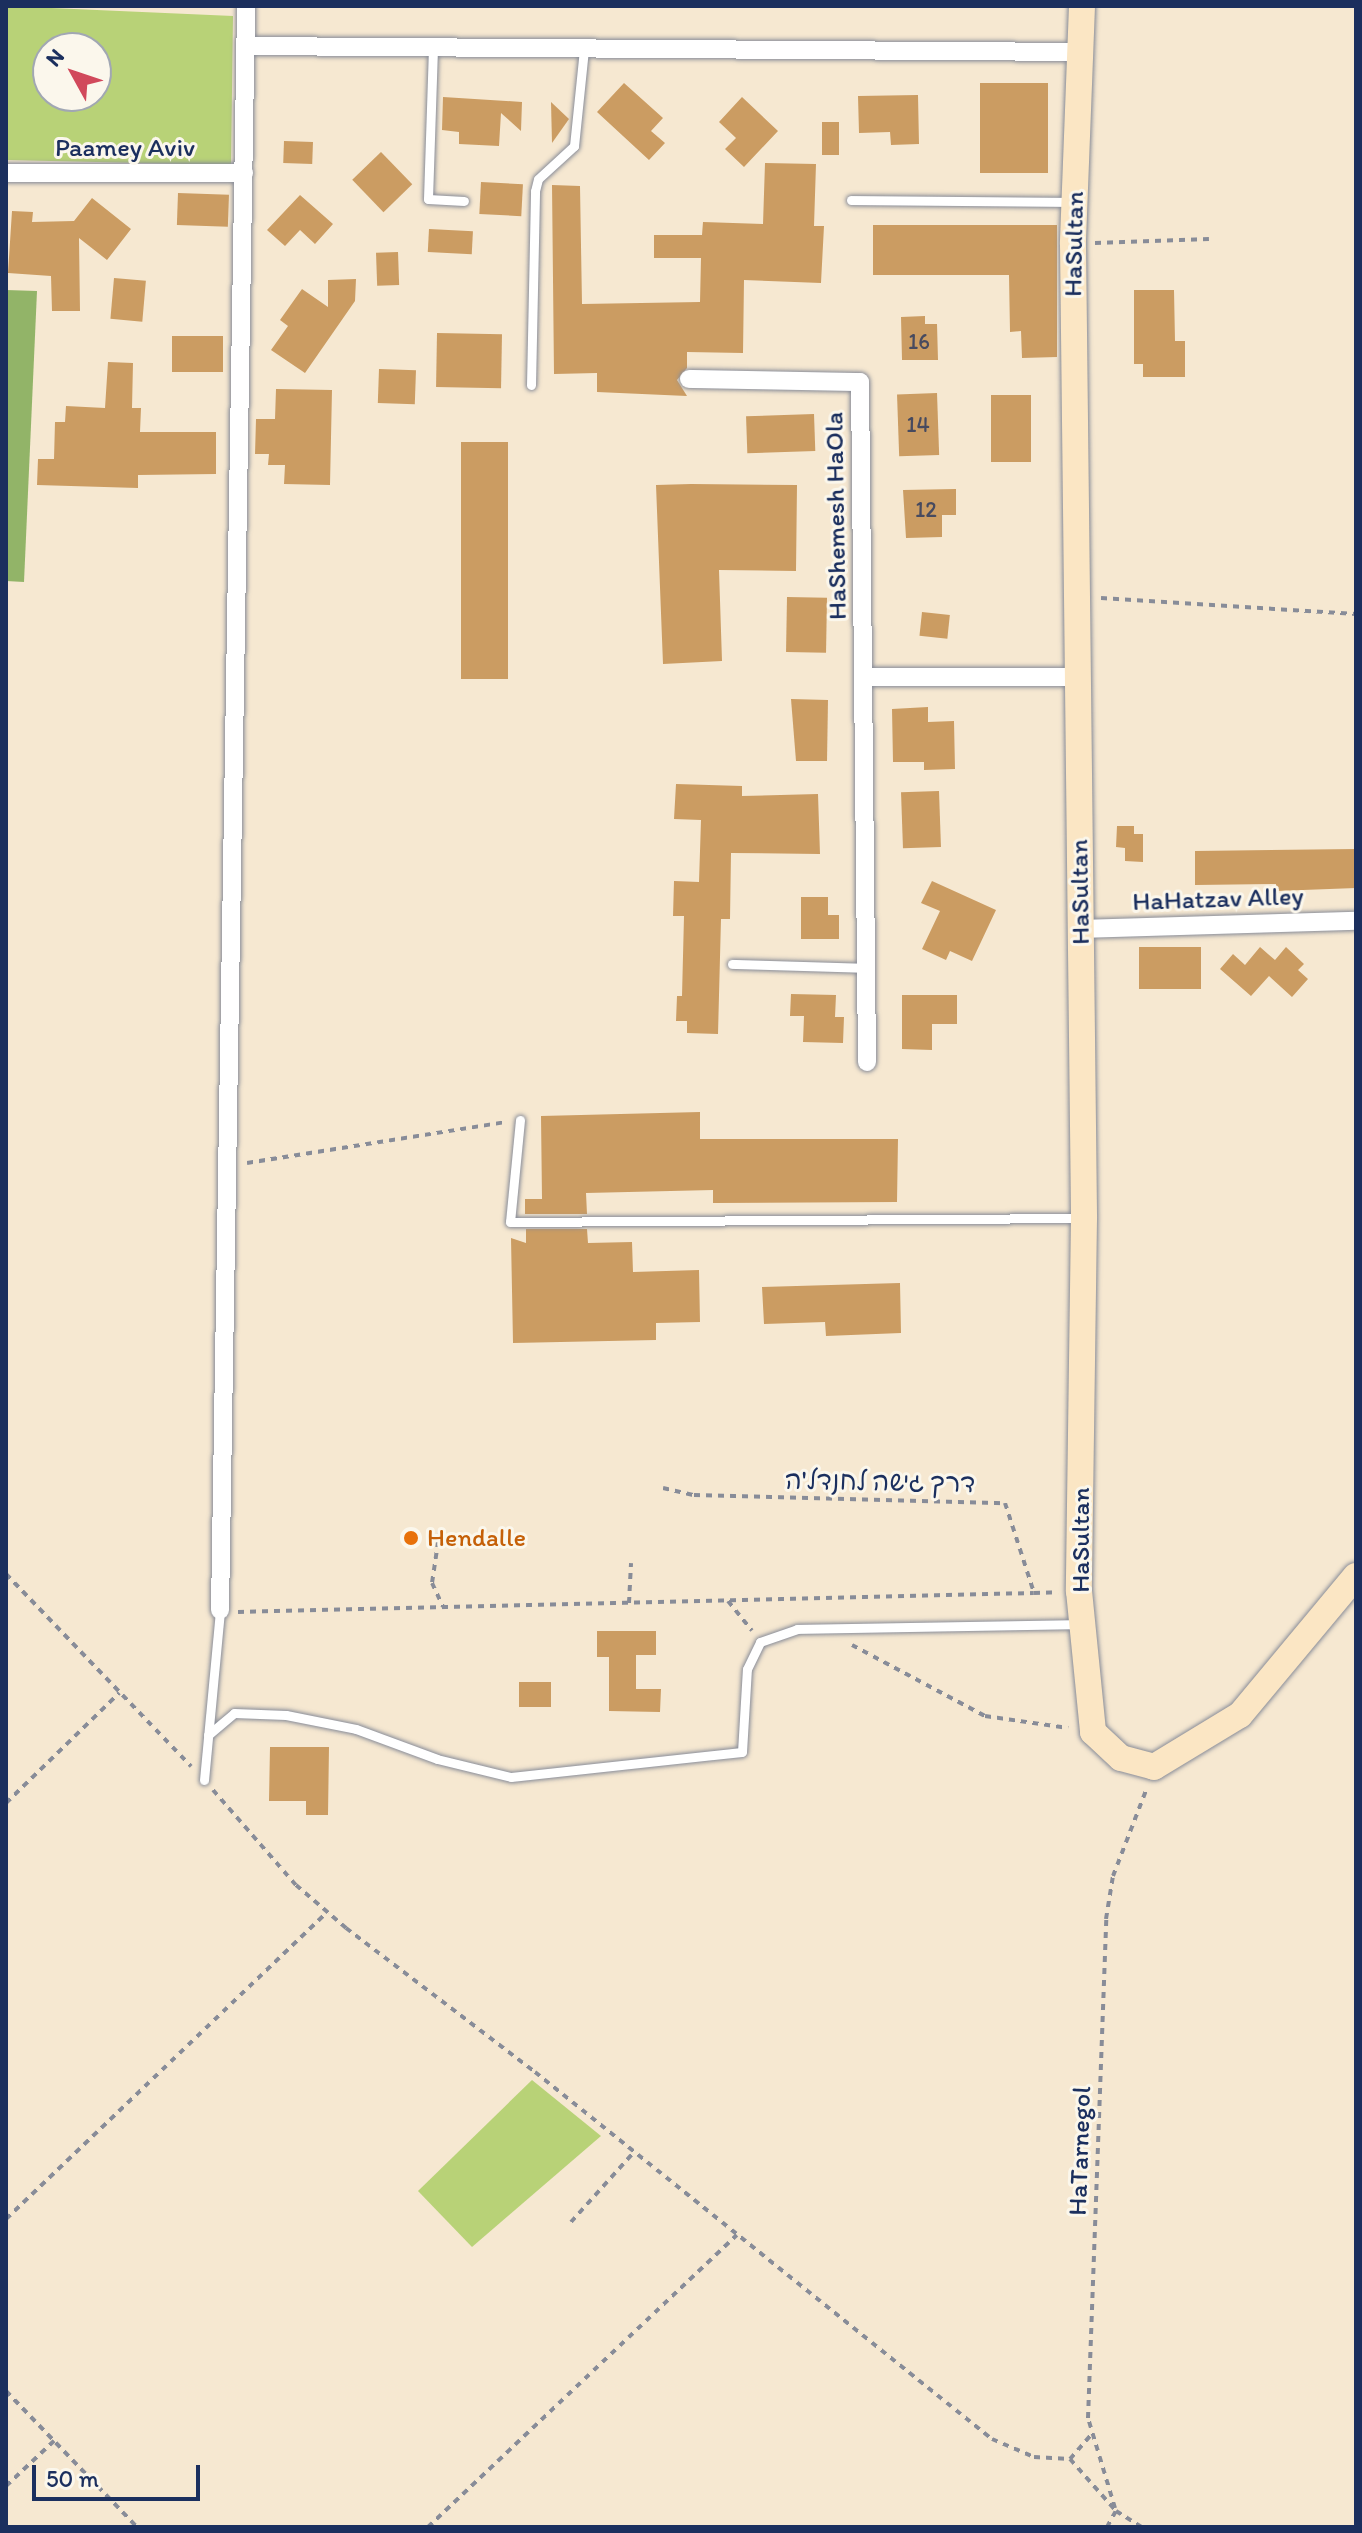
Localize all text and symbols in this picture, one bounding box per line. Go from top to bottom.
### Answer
north arrow [32,32,112,112]
text: N [40,43,70,72]
street label: Paamey Aviv [55,132,195,164]
street label: HaSultan [1057,191,1091,297]
house number: 16 [908,329,930,355]
street label: HaShemesh HaOla [819,412,853,620]
house number: 14 [906,412,930,438]
house number: 12 [915,497,937,523]
street label: HaSultan [1063,839,1097,945]
street label: HaHatzav Alley [1132,880,1304,918]
street label: דרך גישה לחנדל'ה [785,1465,975,1499]
street label: HaSultan [1065,1487,1097,1593]
place label: Hendalle [427,1522,526,1554]
marker: Hendalle [402,1529,420,1547]
street label: HaTarnegol [1062,2086,1098,2216]
scale bar [36,2449,204,2499]
text: 50 m [46,2464,99,2493]

